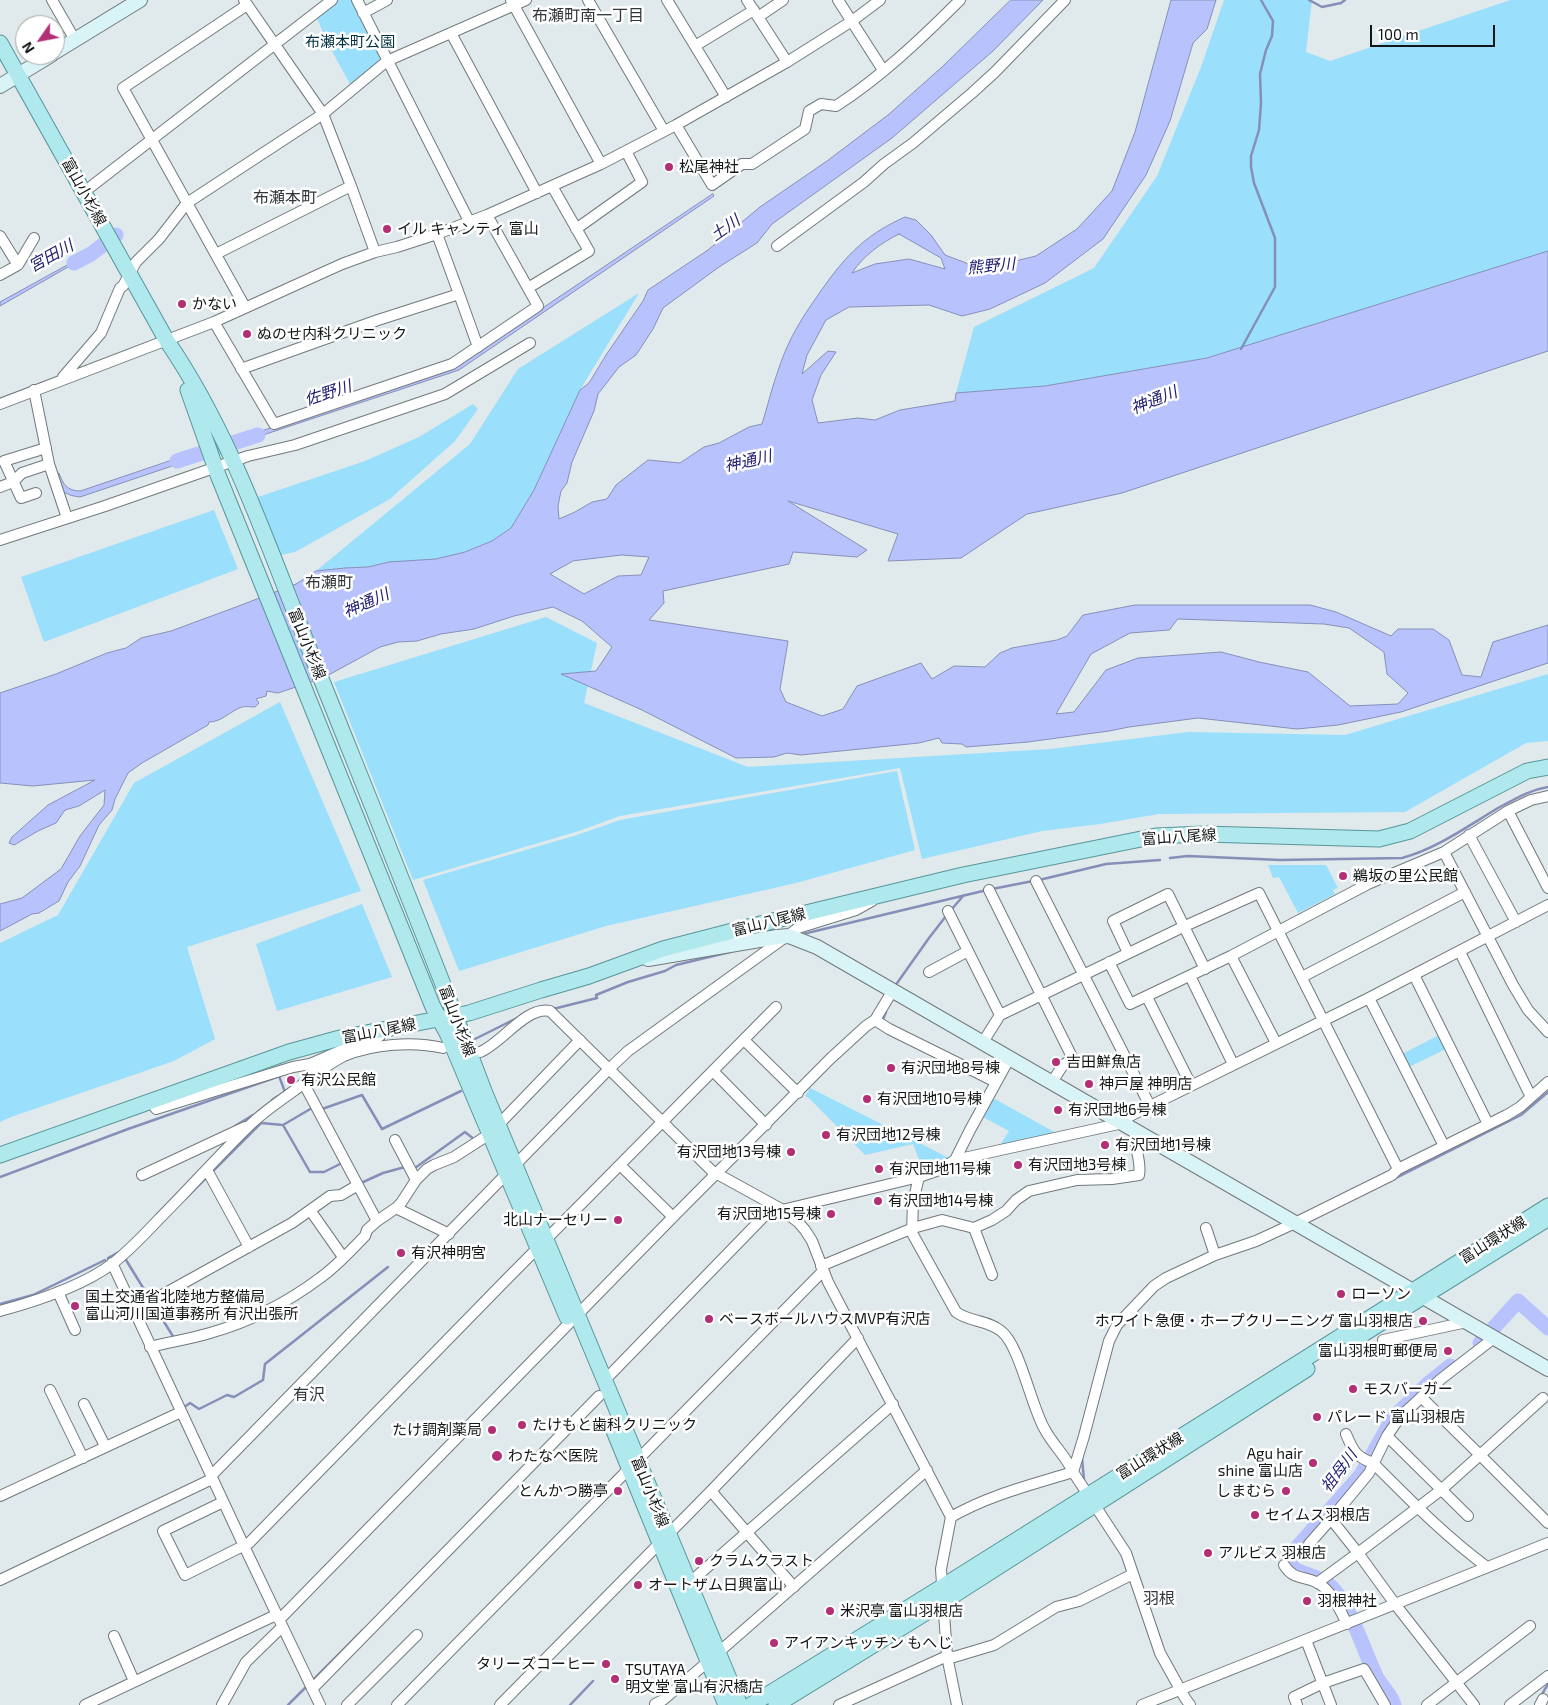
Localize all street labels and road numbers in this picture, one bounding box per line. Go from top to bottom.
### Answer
street label: 富山小杉線 [58,155,110,229]
street label: 富山小杉線 [285,606,329,682]
street label: 富山八尾線 [1141,825,1217,849]
street label: 富山八尾線 [730,904,808,940]
street label: 富山小杉線 [435,983,479,1059]
street label: 富山八尾線 [340,1015,418,1047]
street label: 富山環状線 [1456,1212,1530,1268]
street label: 富山環状線 [1113,1428,1187,1484]
street label: 富山小杉線 [628,1454,672,1530]

